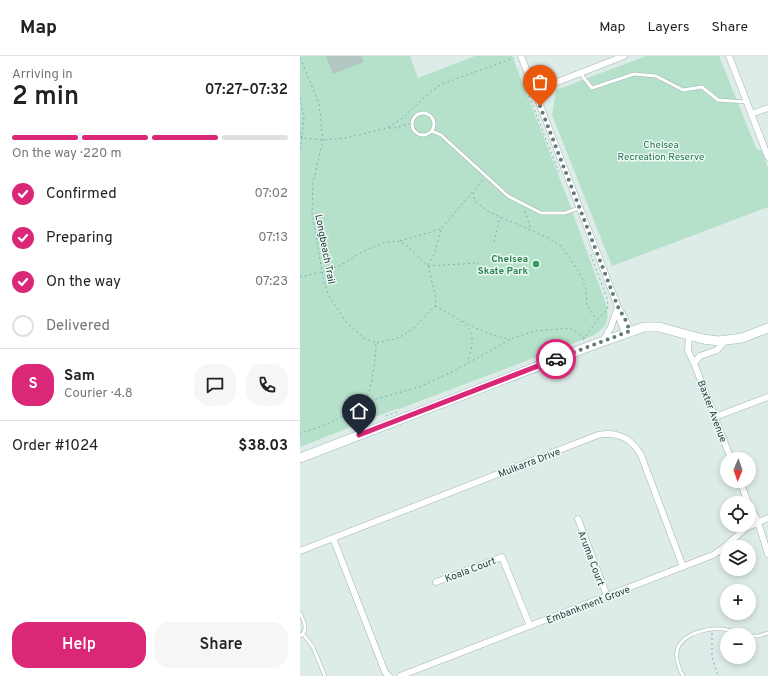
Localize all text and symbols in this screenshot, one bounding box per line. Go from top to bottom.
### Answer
text: Map [20,16,57,40]
text: Map [599,19,625,36]
text: Layers [647,19,689,36]
text: Share [711,19,748,36]
pin [523,65,557,106]
text: Arriving in [12,67,73,83]
icon: bag [529,71,551,93]
text: 2 min [12,81,79,114]
text: 07:27–07:32 [205,81,288,100]
park label: Chelsea Recreation Reserve [618,139,704,164]
text: On the way · 220 m [12,146,121,162]
icon: check [12,183,34,205]
text: Confirmed [46,185,117,204]
text: 07:02 [255,186,288,202]
street label: Longbeach Trail [311,213,338,285]
icon: check [12,227,34,249]
text: Preparing [46,229,113,248]
text: 07:13 [258,230,288,246]
place label: Chelsea Skate Park [478,253,528,278]
marker: Chelsea Skate Park [531,259,541,269]
icon: check [12,271,34,293]
text: On the way [46,273,121,292]
text: 07:23 [255,274,288,290]
text: Delivered [46,317,110,336]
courier [536,339,576,379]
icon: car [545,348,567,370]
button: chat [194,364,236,406]
button: phone [246,364,288,406]
text: Sam [64,367,95,386]
text: S [28,375,38,394]
street label: Baxter Avenue [694,379,729,444]
text: Courier · 4.8 [64,386,133,402]
pin [342,394,376,435]
icon: home [348,400,370,422]
text: Order #1024 [12,437,98,456]
text: $38.03 [238,437,288,456]
street label: Mulkarra Drive [497,446,562,481]
north arrow [720,452,756,488]
map controls [720,452,756,664]
button: locate [720,496,756,532]
street label: Aruma Court [574,529,607,588]
button: layers [720,540,756,576]
street label: Koala Court [443,555,498,586]
street label: Embankment Grove [545,583,632,627]
button: + [720,584,756,620]
button: Help [12,622,146,668]
button: Share [154,622,288,668]
button: − [720,628,756,664]

